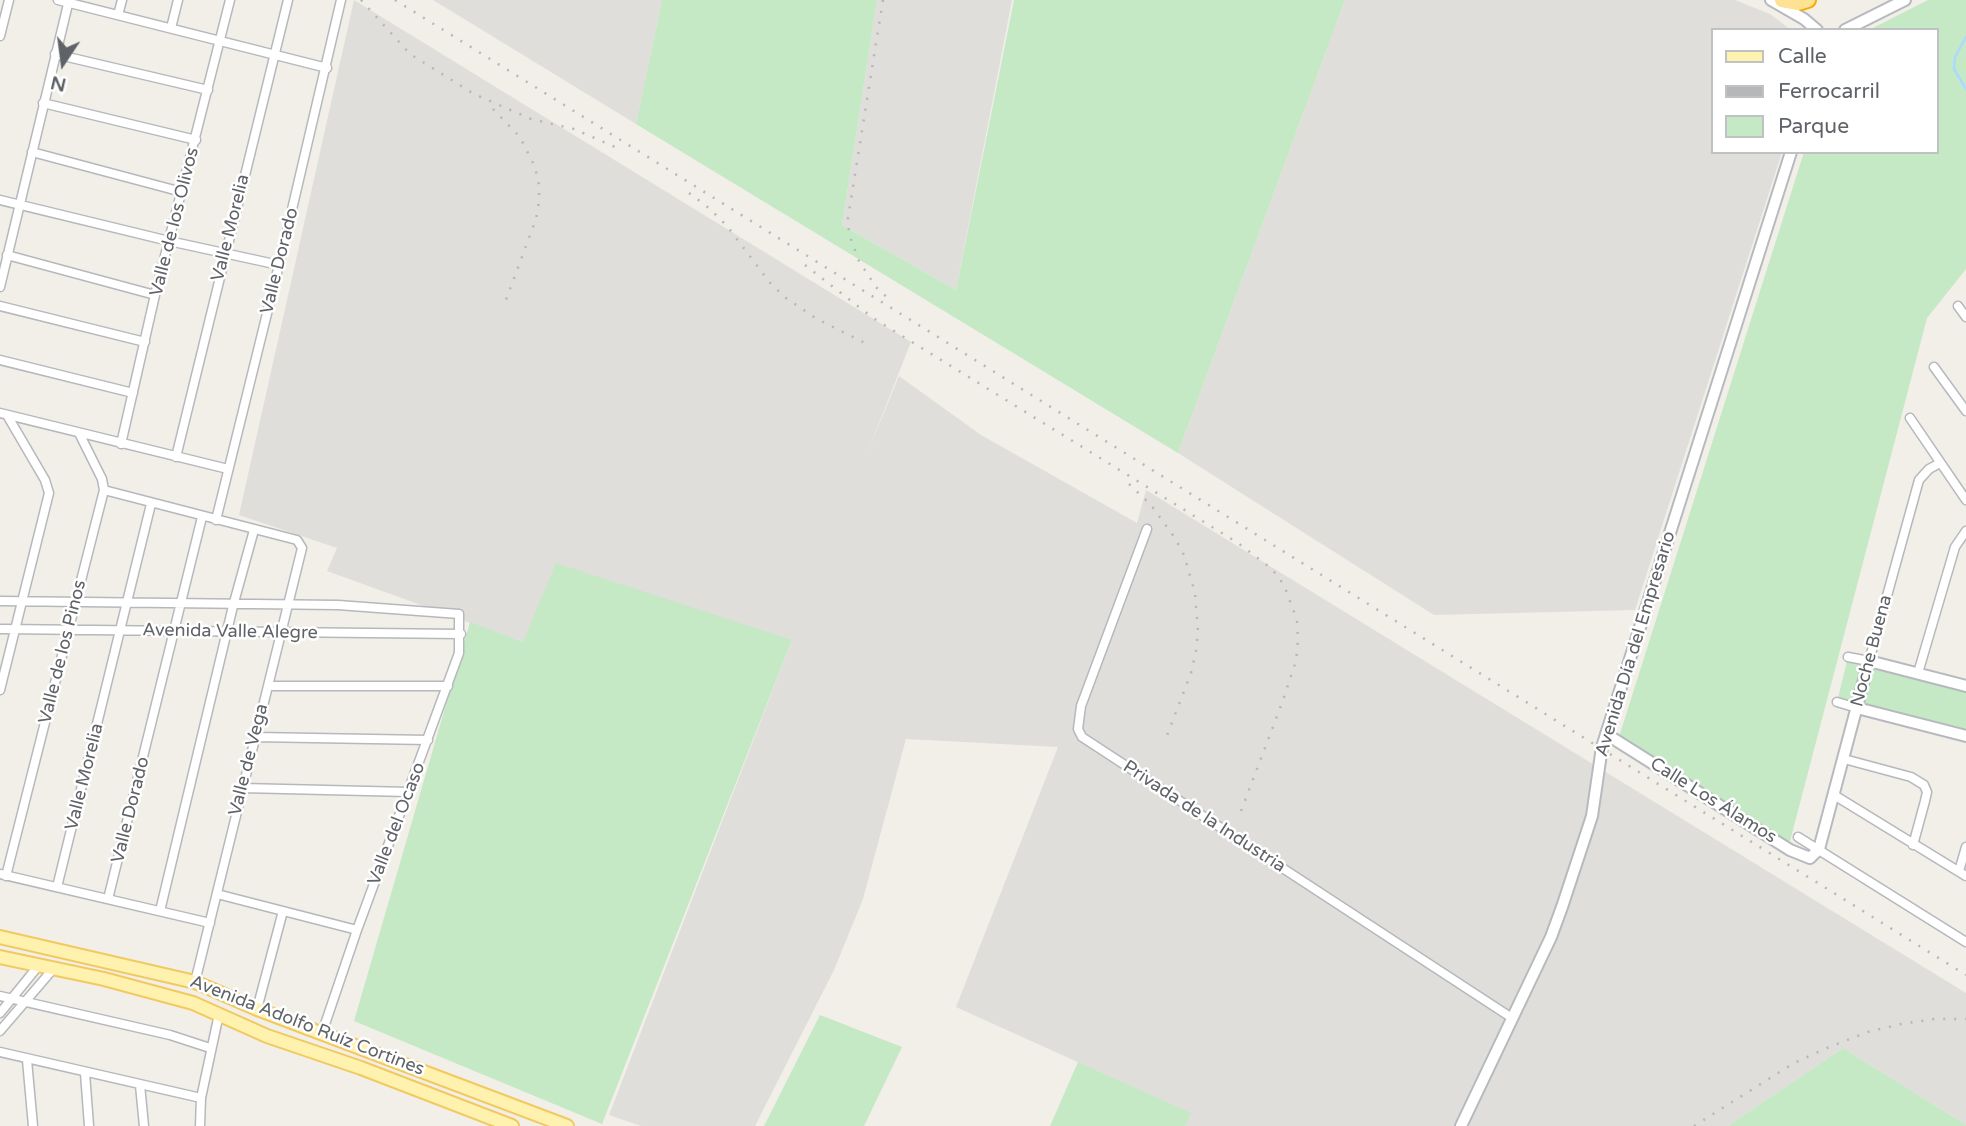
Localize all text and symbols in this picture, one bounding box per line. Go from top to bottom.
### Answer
north arrow [28,28,98,98]
legend [1710,28,1938,154]
text: Calle [1778,44,1827,69]
text: N [48,71,68,96]
text: Ferrocarril [1778,79,1880,104]
text: Parque [1778,114,1849,139]
street label: Valle de los Olivos [146,145,204,299]
street label: Valle Morelia [207,172,255,284]
street label: Valle Dorado [256,206,304,316]
street label: Avenida Día del Empresario [1591,529,1681,759]
street label: Valle de los Pinos [35,578,91,726]
street label: Noche Buena [1847,593,1897,709]
street label: Avenida Valle Alegre [142,620,318,644]
street label: Valle de Vega [225,702,273,818]
street label: Valle Morelia [61,721,109,833]
street label: Calle Los Álamos [1646,753,1780,849]
street label: Valle Dorado [107,755,155,865]
street label: Privada de la Industria [1119,756,1289,878]
street label: Valle del Ocaso [364,760,430,888]
street label: Avenida Adolfo Ruíz Cortines [187,971,427,1081]

